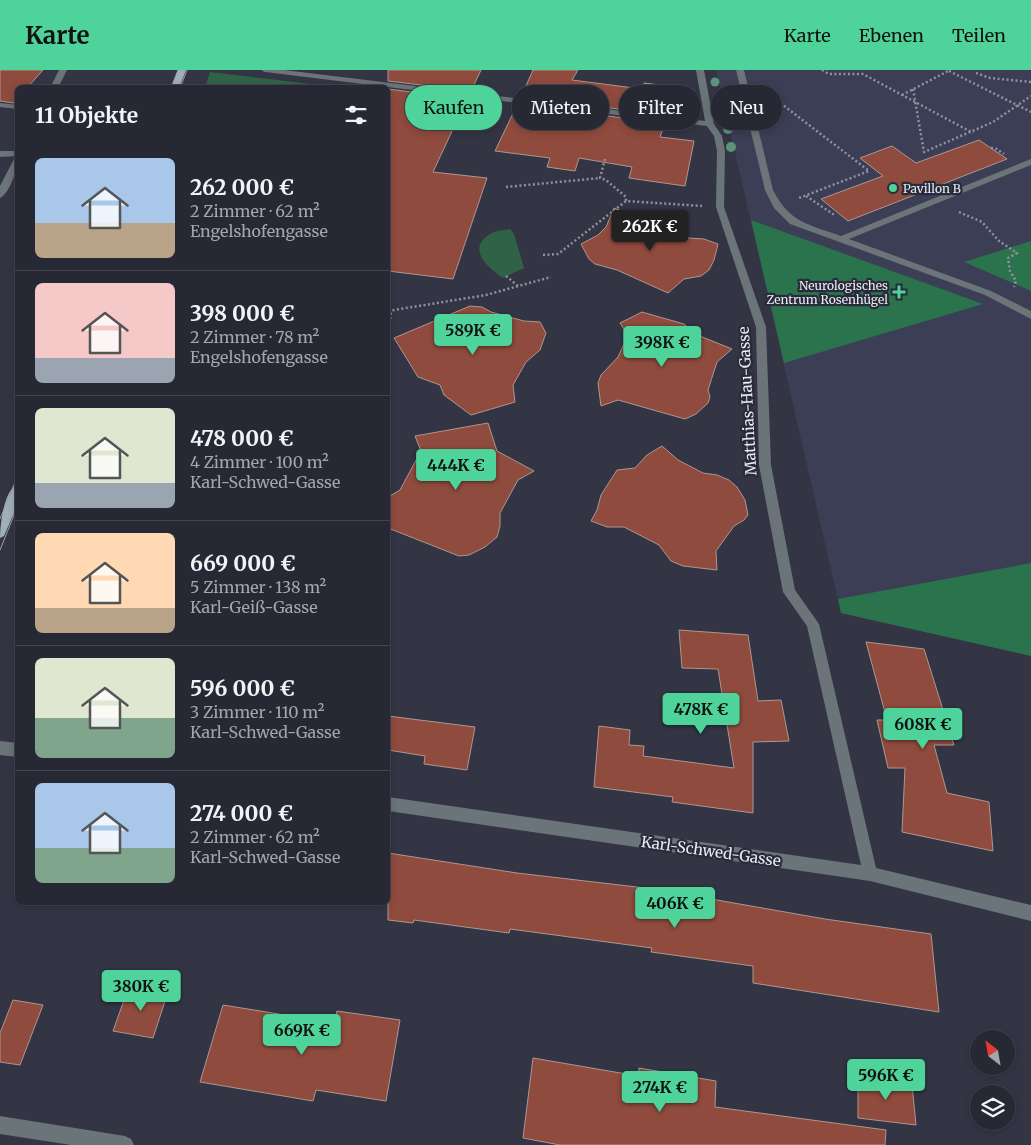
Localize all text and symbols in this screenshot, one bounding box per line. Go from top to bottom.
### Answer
text: Karte [25,20,90,51]
text: Karte [784,24,831,47]
text: Ebenen [859,24,924,47]
text: Teilen [952,24,1006,47]
chip: Kaufen [405,85,502,130]
chip: Mieten [512,85,609,130]
chip: Filter [619,85,701,130]
chip: Neu [711,85,782,130]
icon: filters [342,101,370,129]
text: 11 Objekte [35,102,138,129]
text: 262 000 € [190,174,294,201]
icon: home [75,178,135,238]
place label: Pavillon B [903,181,961,196]
marker: Pavillon B [887,182,899,194]
text: 2 Zimmer · 62 m² [190,201,320,221]
pin: 262K € [609,210,691,252]
text: 262K € [622,216,678,236]
text: Engelshofengasse [190,221,328,241]
place label: Neurologisches Zentrum Rosenhügel [766,278,888,307]
marker: Neurologisches Zentrum Rosenhügel [892,285,906,299]
text: 398 000 € [190,300,295,327]
icon: home [75,303,135,363]
pin: 589K € [432,314,514,356]
text: 589K € [445,320,501,340]
pin: 398K € [621,326,703,368]
street label: Matthias-Hau-Gasse [734,326,760,476]
text: 2 Zimmer · 78 m² [190,327,319,347]
text: 398K € [634,332,690,352]
text: Engelshofengasse [190,347,328,367]
text: 478 000 € [190,425,294,452]
icon: home [75,428,135,488]
pin: 444K € [415,448,497,491]
text: 4 Zimmer · 100 m² [190,452,329,472]
text: 444K € [427,455,485,475]
text: Karl-Schwed-Gasse [190,472,340,492]
text: 669 000 € [190,550,296,577]
icon: home [75,553,135,613]
text: 5 Zimmer · 138 m² [190,577,326,597]
text: Karl-Geiß-Gasse [190,597,317,617]
text: 596 000 € [190,675,295,702]
icon: home [75,678,135,738]
pin: 478K € [660,692,742,735]
text: 478K € [674,699,728,719]
text: 3 Zimmer · 110 m² [190,702,324,722]
pin: 608K € [882,708,964,750]
text: 608K € [894,714,952,734]
text: Karl-Schwed-Gasse [190,722,340,742]
text: 274 000 € [190,800,293,827]
icon: home [75,803,135,863]
text: 2 Zimmer · 62 m² [190,827,320,847]
street label: Karl-Schwed-Gasse [640,832,782,870]
text: Karl-Schwed-Gasse [190,847,340,867]
pin: 406K € [634,886,716,929]
text: 406K € [646,893,704,913]
pin: 380K € [100,970,182,1012]
text: 380K € [113,976,169,996]
pin: 669K € [261,1014,343,1056]
text: 669K € [274,1020,330,1040]
north arrow [970,1030,1015,1075]
map controls [970,1030,1015,1130]
pin: 596K € [845,1058,927,1101]
text: 596K € [858,1065,914,1085]
pin: 274K € [619,1070,701,1113]
text: 274K € [633,1077,687,1097]
button: layers [970,1085,1015,1130]

